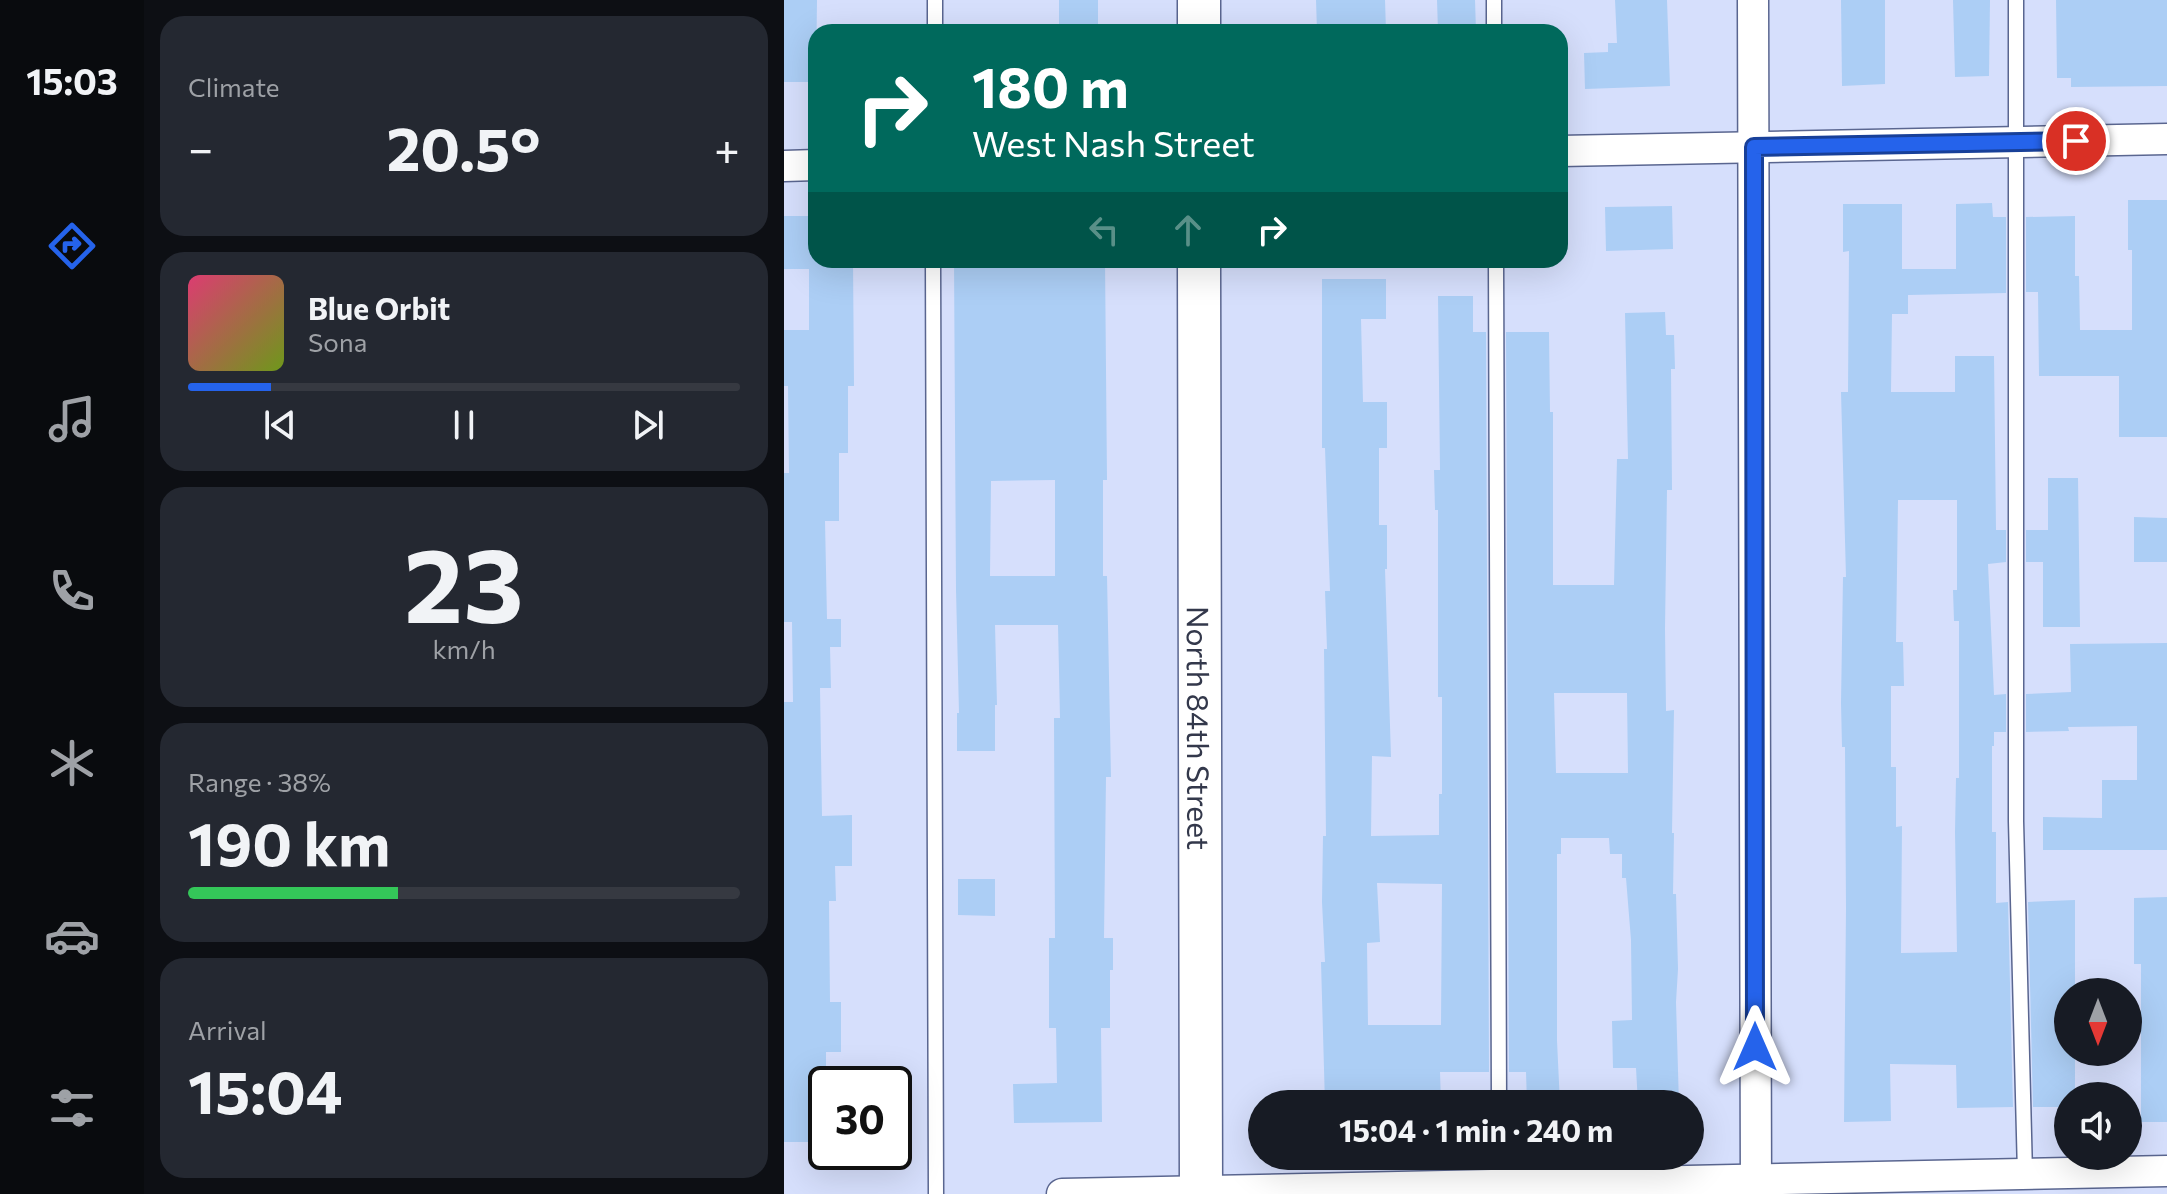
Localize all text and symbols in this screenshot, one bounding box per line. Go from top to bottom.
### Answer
text: 180 m [972,51,1129,120]
icon: right [840,56,944,160]
text: 15:03 [26,58,118,102]
text: Climate [188,71,280,102]
pin [2042,107,2110,175]
text: 20.5° [387,110,541,183]
icon: arrive [2054,119,2098,163]
text: − [188,120,213,174]
text: + [714,120,740,174]
text: West Nash Street [972,120,1255,164]
icon: left [1082,208,1126,252]
icon: ahead [1166,208,1210,252]
icon: right [1250,208,1294,252]
icon: directions [44,218,100,274]
text: Blue Orbit [308,289,450,326]
text: Sona [308,326,367,357]
icon: music [44,391,100,447]
icon: previous [258,403,302,447]
icon: pause [442,403,486,447]
icon: next [626,403,670,447]
text: 23 [404,517,524,644]
icon: phone [44,563,100,619]
street label: North 84th Street [1181,606,1219,850]
text: km/h [432,633,496,664]
icon: climate [44,735,100,791]
text: Range · 38% [188,766,331,797]
text: 190 km [188,805,390,878]
icon: car [44,908,100,964]
north arrow [2054,978,2142,1066]
map controls [2054,978,2142,1170]
position arrow [1713,1005,1797,1089]
text: Arrival [188,1014,267,1045]
text: 15:04 [188,1053,343,1126]
speed limit sign: 30 [808,1066,912,1170]
icon: filters [44,1080,100,1136]
button: sound [2054,1082,2142,1170]
text: 15:04 · 1 min · 240 m [1339,1111,1613,1148]

